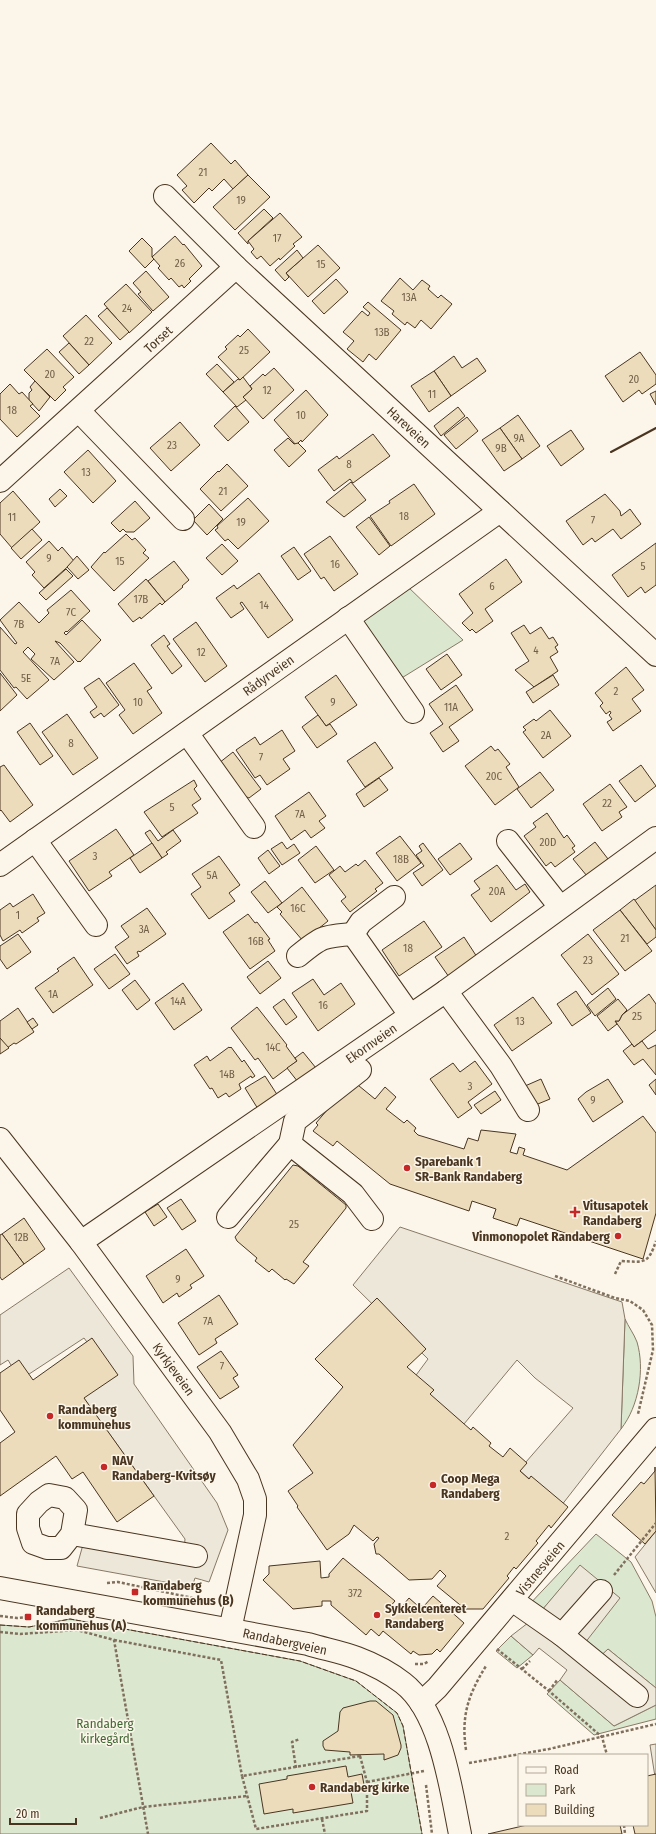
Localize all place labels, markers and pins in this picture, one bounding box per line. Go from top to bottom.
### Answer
place label: Sparebank 1 SR-Bank Randaberg [415,1154,523,1184]
marker: Sparebank 1 SR-Bank Randaberg [402,1163,412,1173]
place label: Vitusapotek Randaberg [582,1198,649,1228]
marker: Vitusapotek Randaberg [570,1207,580,1217]
place label: Vinmonopolet Randaberg [471,1229,611,1244]
marker: Vinmonopolet Randaberg [613,1231,623,1241]
place label: Randaberg kommunehus [58,1402,131,1432]
marker: Randaberg kommunehus [45,1411,55,1421]
place label: NAV Randaberg-Kvitsøy [112,1453,216,1483]
marker: NAV Randaberg-Kvitsøy [99,1462,109,1472]
place label: Coop Mega Randaberg [441,1471,500,1501]
marker: Coop Mega Randaberg [428,1480,438,1490]
place label: Randaberg kommunehus (B) [143,1578,234,1608]
marker: Randaberg kommunehus (B) [130,1587,140,1597]
place label: Sykkelcenteret Randaberg [385,1601,467,1631]
place label: Randaberg kommunehus (A) [36,1603,126,1633]
marker: Sykkelcenteret Randaberg [372,1610,382,1620]
marker: Randaberg kommunehus (A) [23,1612,33,1622]
place label: Randaberg kirke [320,1780,410,1795]
marker: Randaberg kirke [307,1782,317,1792]

